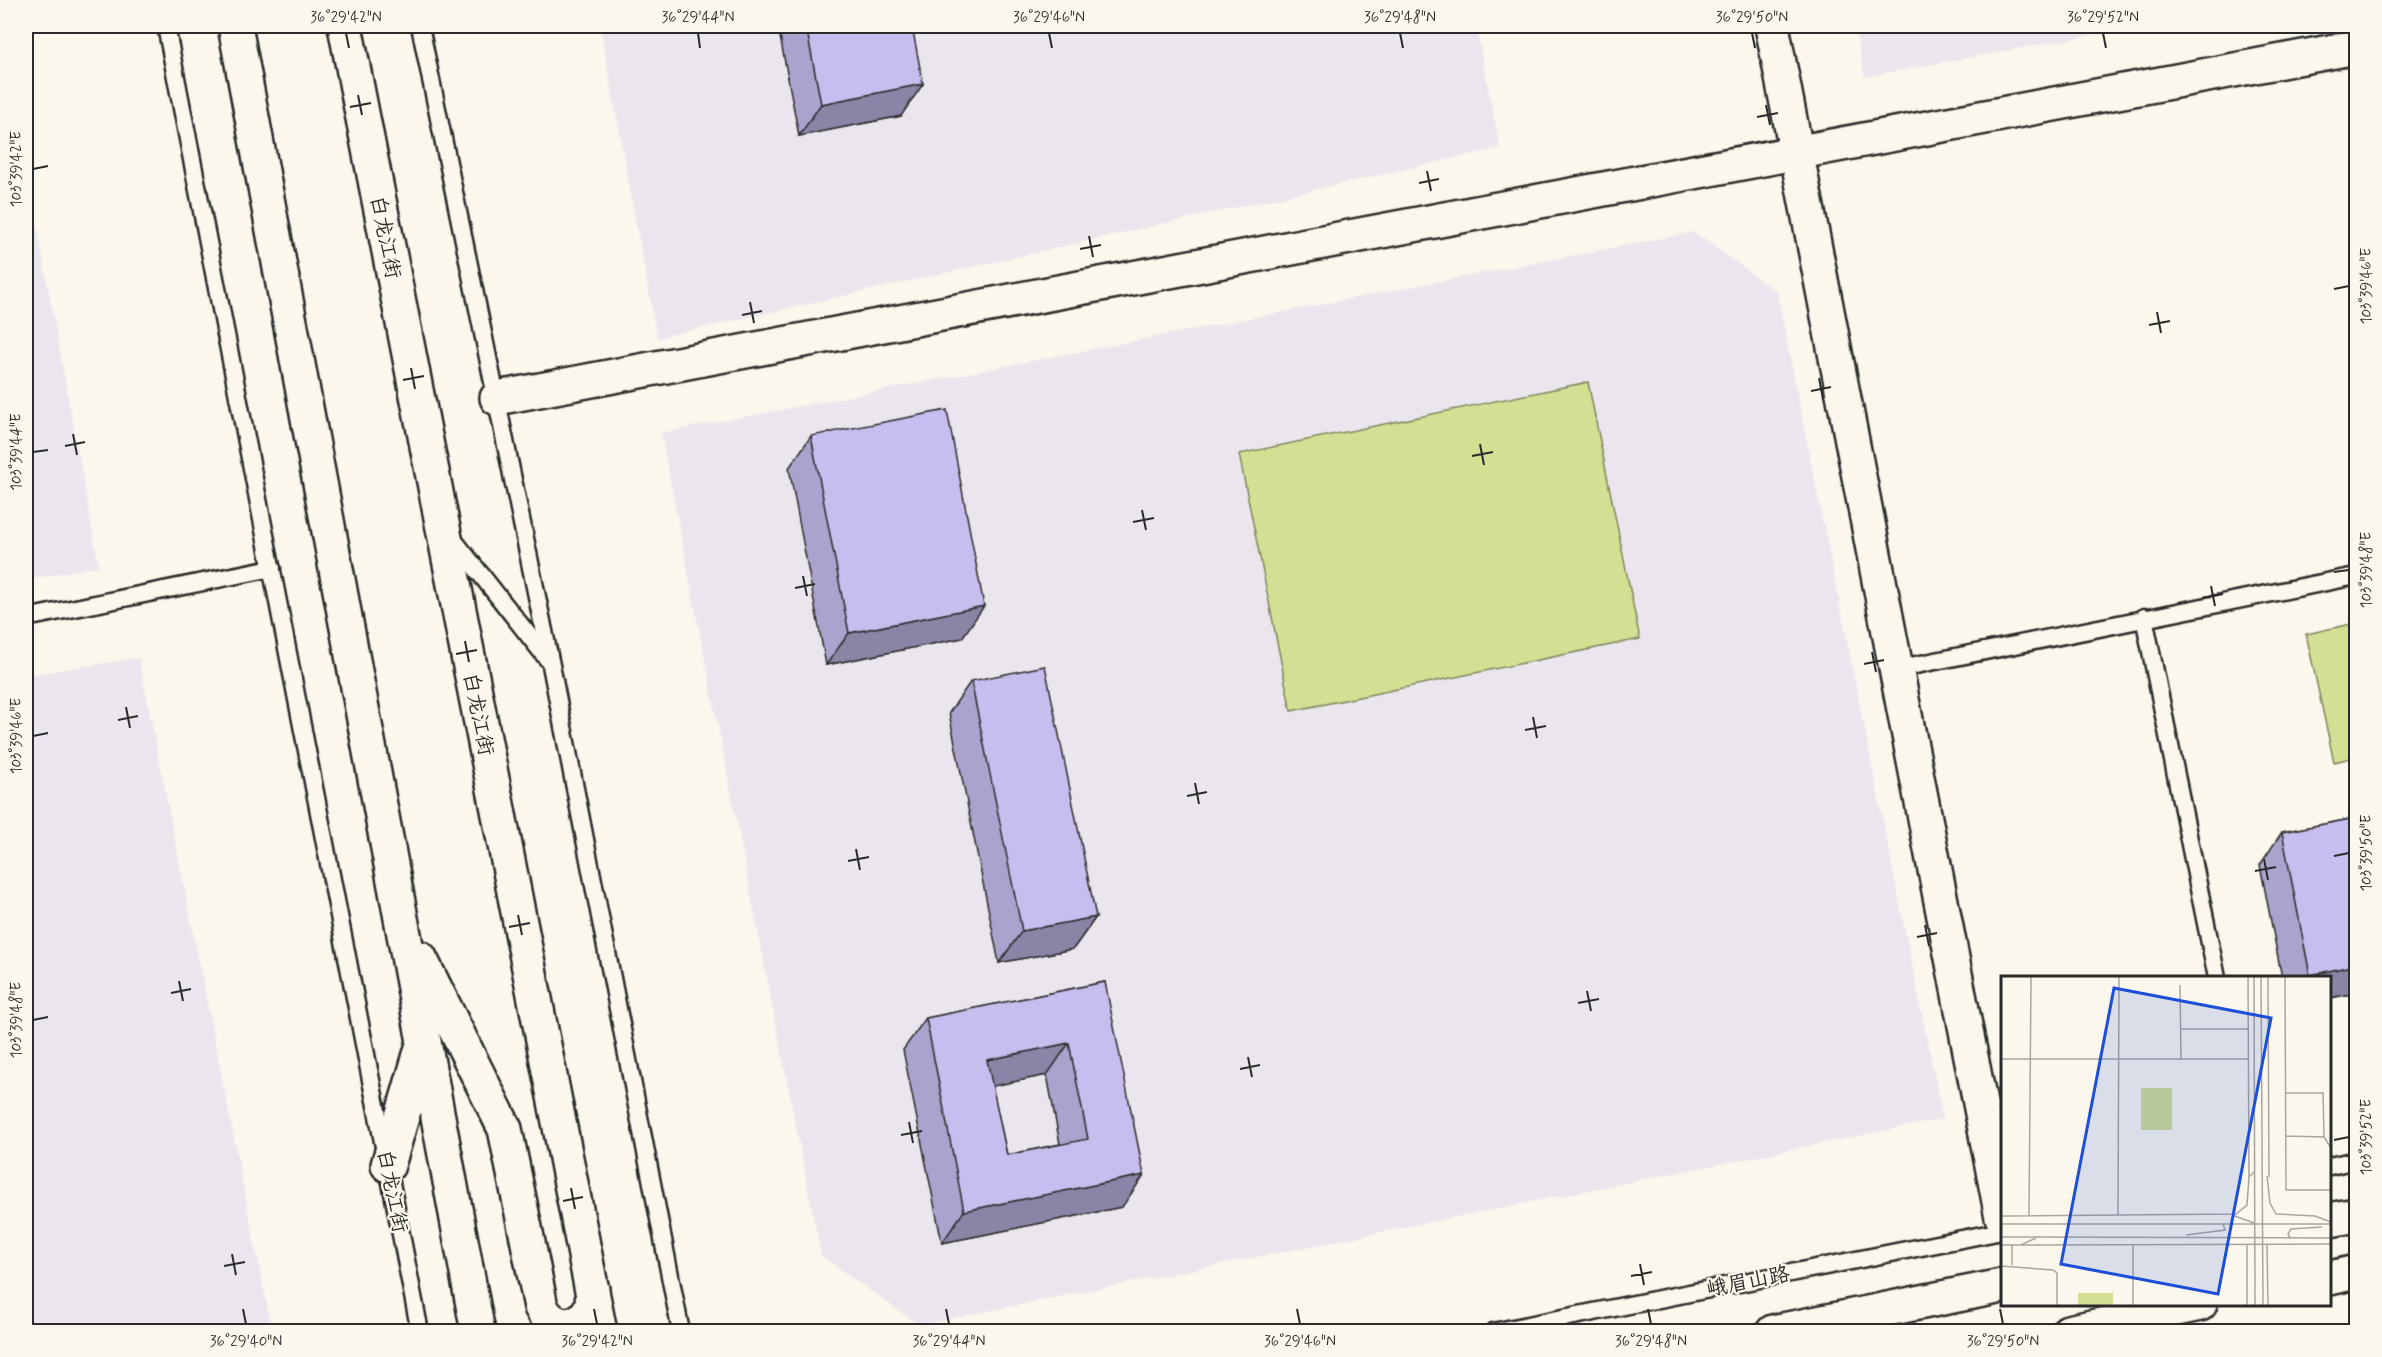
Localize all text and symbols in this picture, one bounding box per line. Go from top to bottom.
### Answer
text: 36°29'42"N [310,8,382,28]
text: 36°29'44"N [662,8,734,28]
text: 36°29'46"N [1013,8,1085,28]
text: 36°29'48"N [1364,8,1436,28]
text: 36°29'50"N [1716,8,1788,28]
text: 36°29'52"N [2067,8,2139,28]
text: 103°39'42"E [7,131,27,207]
street label: 白龙江街 [363,193,407,281]
text: 103°39'46"E [2357,247,2377,324]
text: 103°39'44"E [7,413,27,491]
text: 103°39'48"E [2357,531,2377,608]
street label: 白龙江街 [456,670,500,758]
text: 103°39'46"E [7,697,27,774]
text: 103°39'50"E [2357,814,2377,892]
inset map [2001,976,2331,1306]
text: 103°39'48"E [7,981,27,1058]
text: 103°39'52"E [2357,1099,2377,1175]
street label: 白龙江街 [370,1147,414,1235]
street label: 峨眉山路 [1704,1260,1792,1304]
text: 36°29'40"N [210,1332,282,1352]
text: 36°29'42"N [561,1332,633,1352]
text: 36°29'44"N [913,1332,985,1352]
text: 36°29'46"N [1264,1332,1336,1352]
text: 36°29'48"N [1615,1332,1687,1352]
text: 36°29'50"N [1967,1332,2039,1352]

